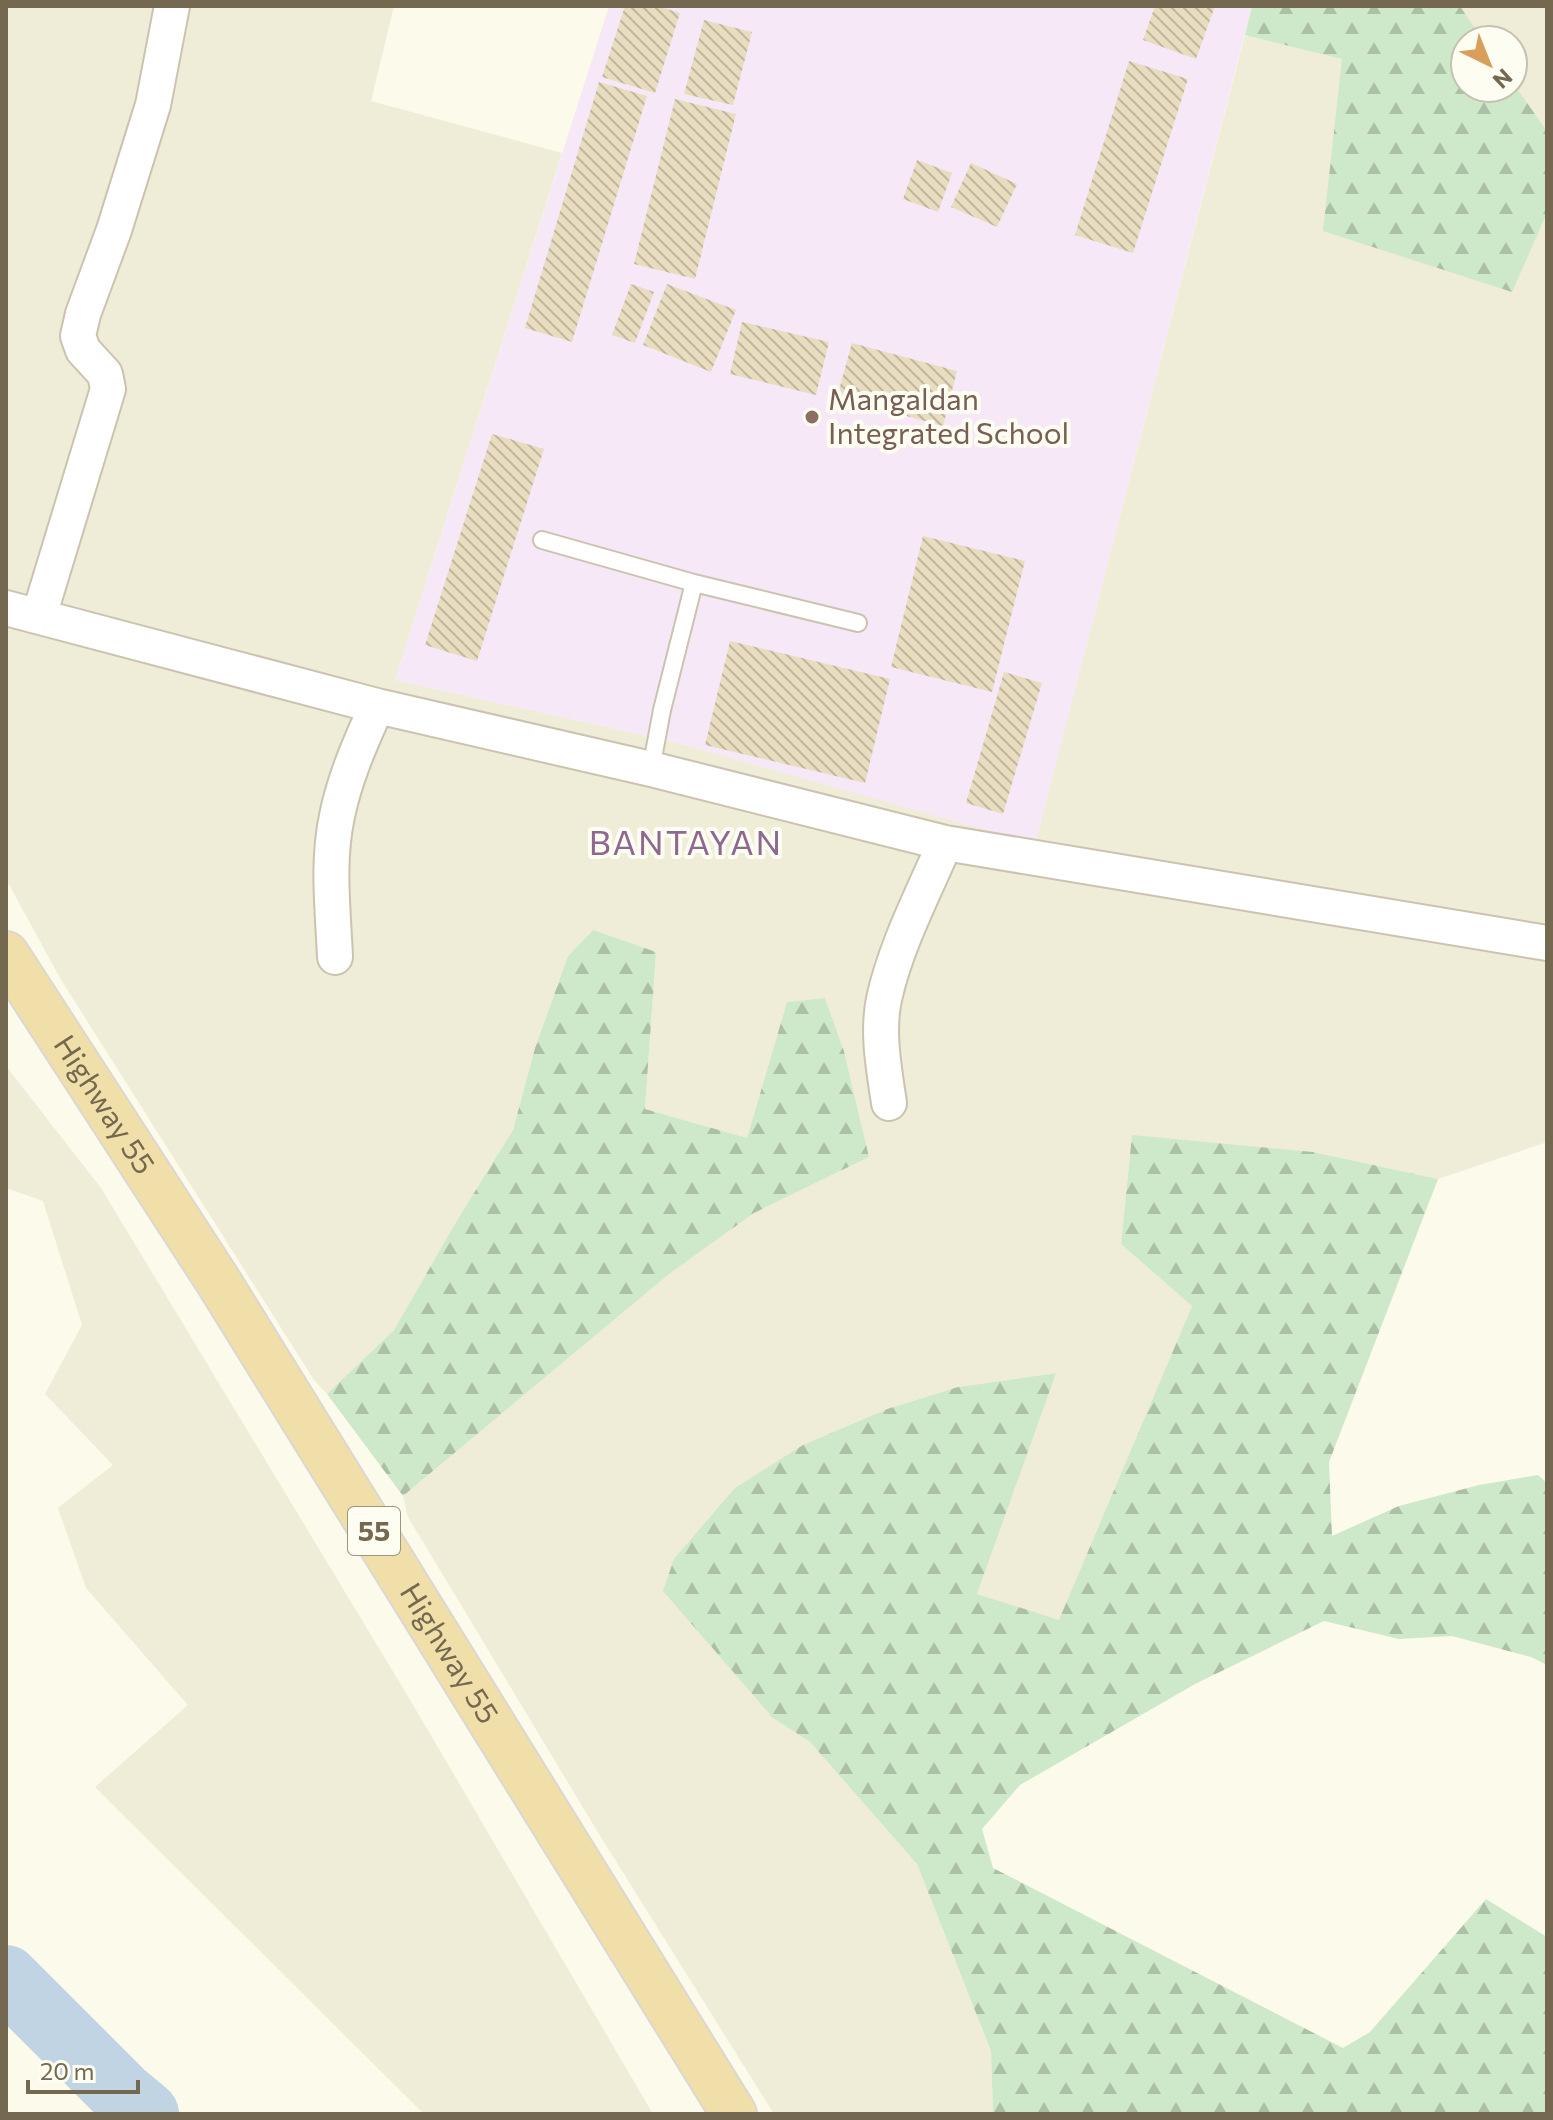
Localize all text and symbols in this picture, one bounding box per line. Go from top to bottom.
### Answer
north arrow [1449,24,1529,104]
text: N [1488,63,1518,94]
place label: Mangaldan Integrated School [828,379,1069,450]
marker: Mangaldan Integrated School [803,408,821,426]
district label: BANTAYAN [589,820,783,862]
street label: Highway 55 [47,1027,165,1180]
road number: 55 [348,1507,400,1555]
street label: Highway 55 [394,1575,508,1729]
scale bar [28,2044,138,2094]
text: 20 m [40,2056,94,2085]

